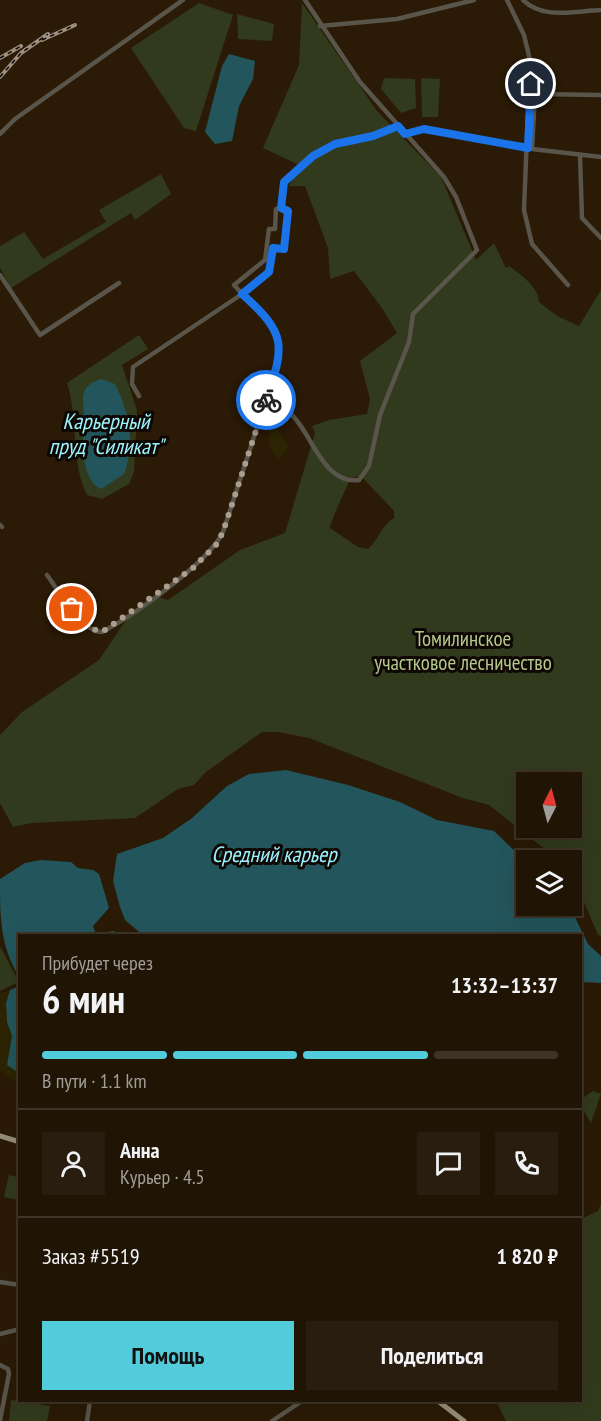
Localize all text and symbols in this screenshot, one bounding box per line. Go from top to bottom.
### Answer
pin [505,58,556,109]
icon: home [514,67,547,100]
courier [236,370,296,430]
icon: bike [250,384,283,417]
water label: Карьерный пруд "Силикат" [49,407,167,460]
pin [46,583,97,634]
icon: bag [55,592,88,625]
park label: Томилинское участковое лесничество [374,625,552,676]
north arrow [516,772,582,838]
map controls [516,772,582,916]
water label: Средний карьер [211,840,338,868]
button: layers [516,850,582,916]
text: Прибудет через [42,950,153,976]
text: 13:32–13:37 [451,971,558,999]
text: 6 мин [42,973,125,1024]
text: В пути · 1.1 km [42,1068,146,1094]
button: person [42,1132,105,1195]
button: chat [417,1132,480,1195]
button: phone [495,1132,558,1195]
text: Анна [120,1136,160,1164]
text: Курьер · 4.5 [120,1164,205,1190]
text: Заказ #5519 [42,1242,140,1270]
text: 1 820 ₽ [496,1242,558,1270]
button: Помощь [42,1321,294,1390]
button: Поделиться [306,1321,558,1390]

